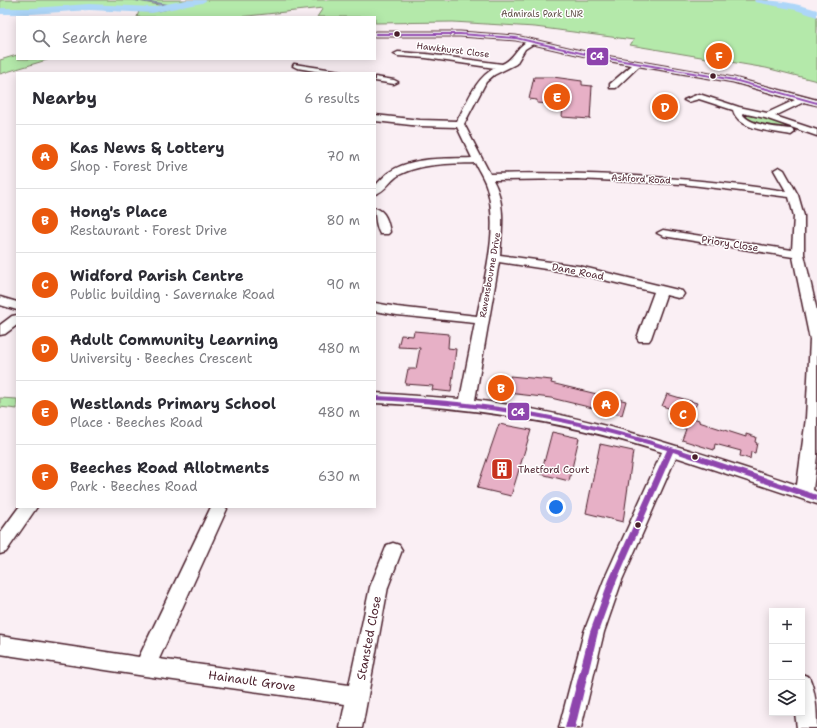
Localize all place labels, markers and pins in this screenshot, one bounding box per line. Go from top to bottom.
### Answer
unlabelled marker [392,29,402,39]
pin: F [706,41,732,71]
unlabelled marker [708,71,718,81]
pin: E [544,82,570,112]
pin: D [652,92,678,122]
pin: B [488,373,514,403]
pin: A [593,389,619,419]
pin: C [670,399,696,429]
unlabelled marker [690,452,700,462]
building icon: Thetford Court [489,456,515,482]
place label: Thetford Court [518,463,589,476]
unlabelled marker [633,520,643,530]

